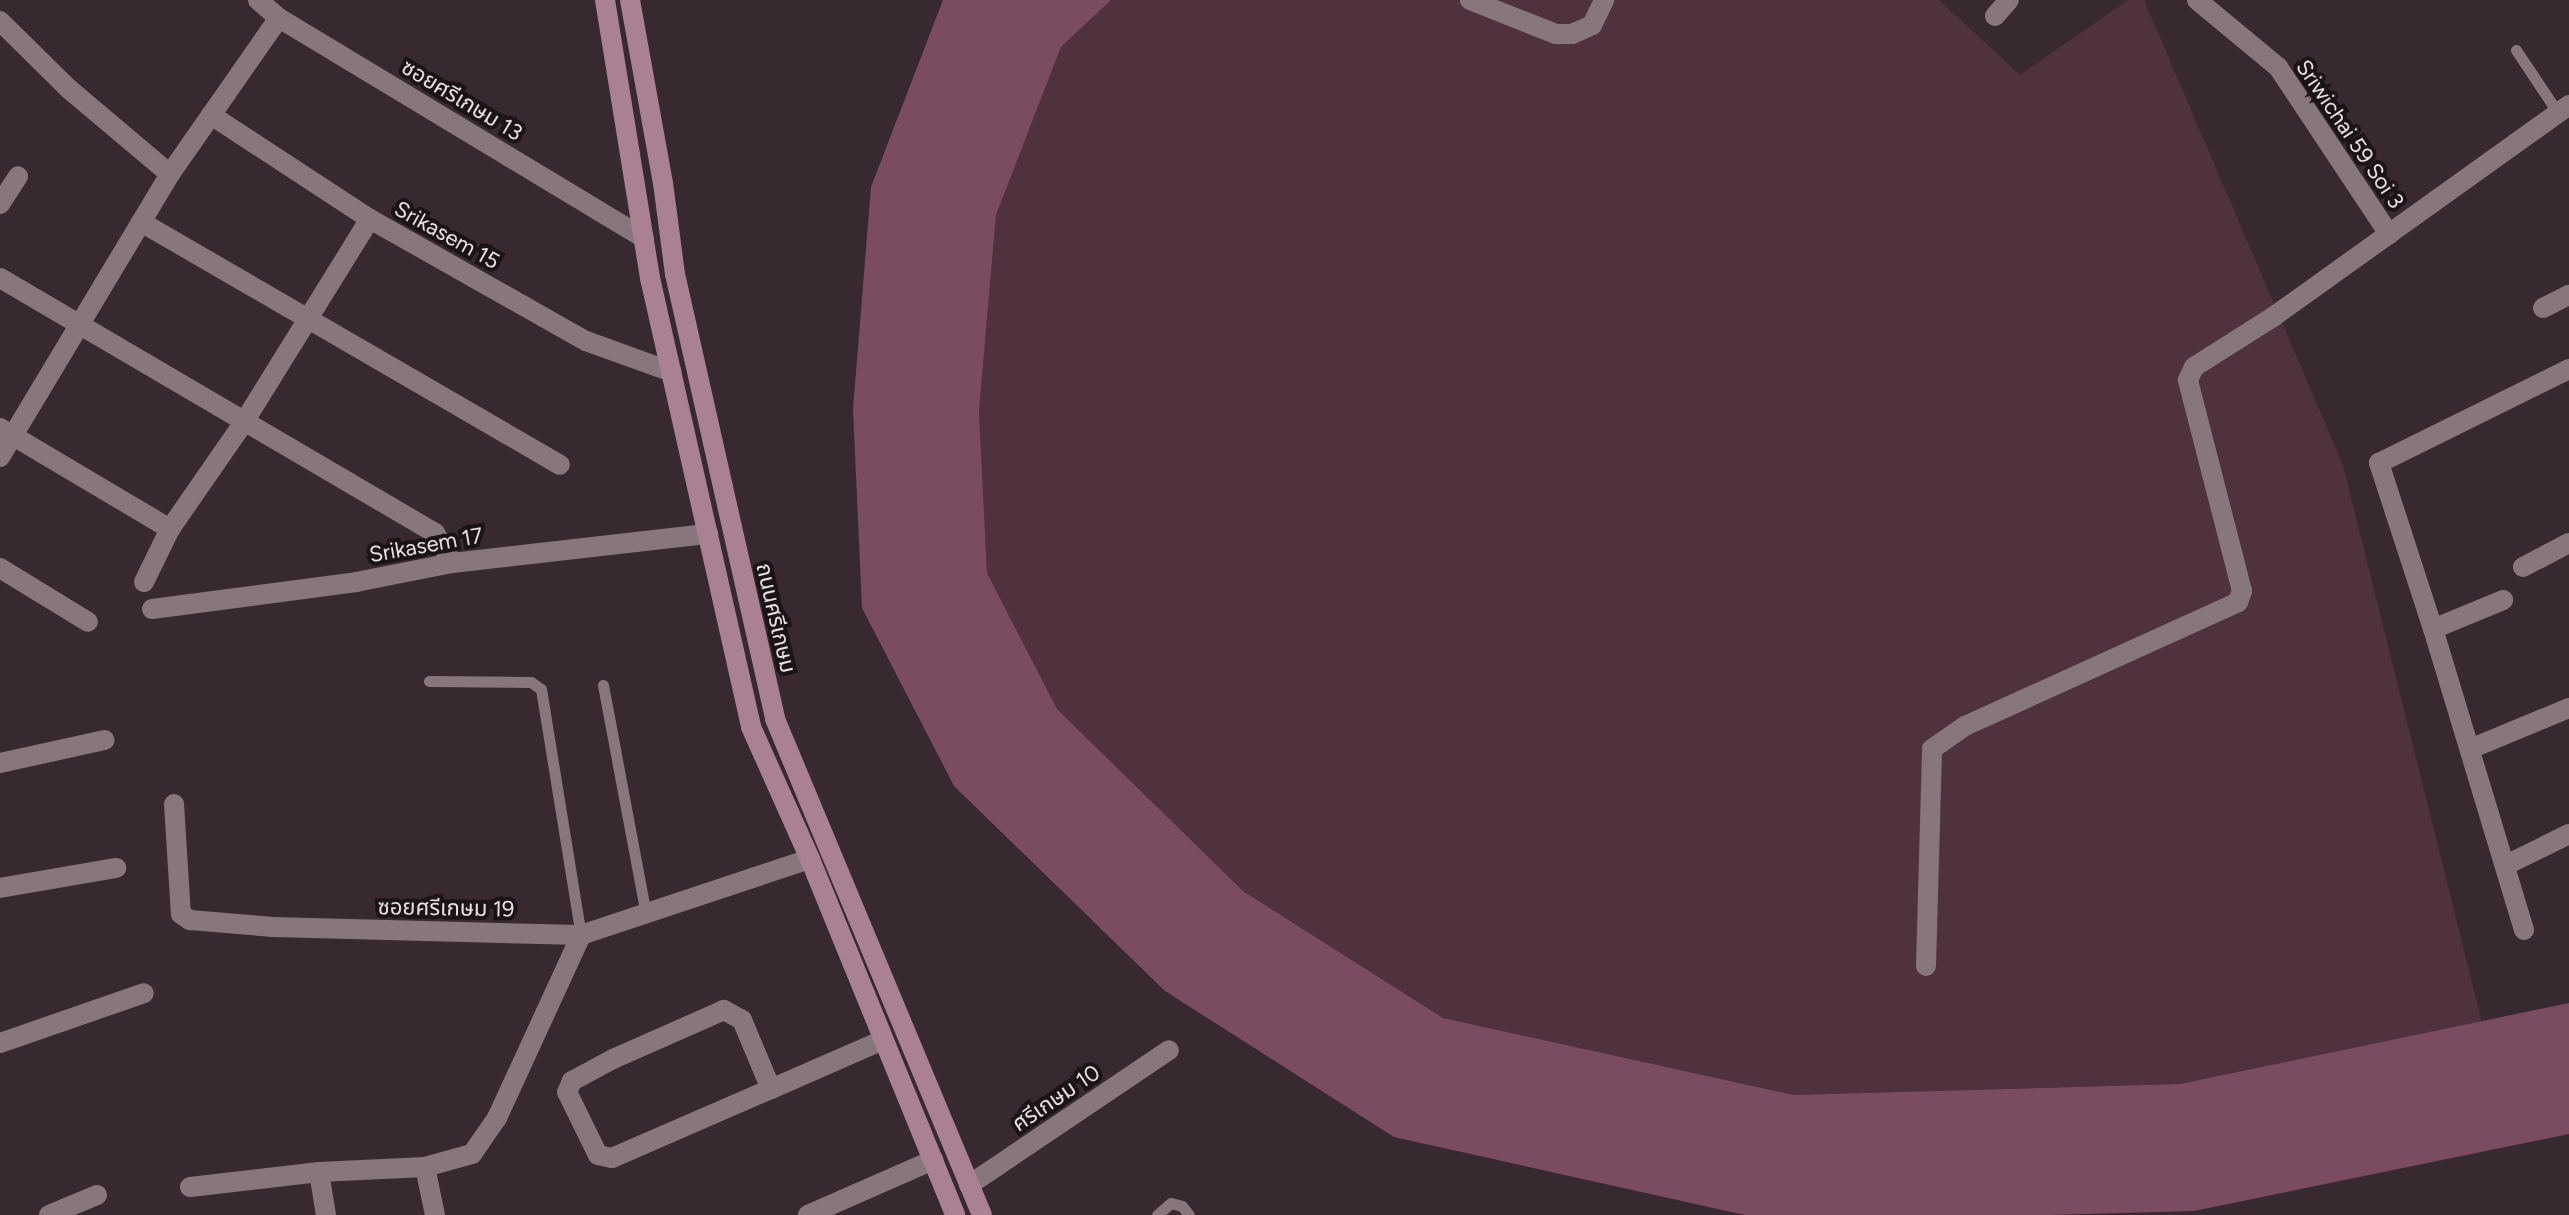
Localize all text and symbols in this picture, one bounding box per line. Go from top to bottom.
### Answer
street label: ซอยศรีเกษม 13 [397,54,527,146]
street label: Sriwichai 59 Soi 3 [2291,55,2409,213]
street label: Srikasem 15 [390,195,504,275]
street label: Srikasem 17 [367,522,485,568]
street label: ถนนศรีเกษม [751,560,801,676]
street label: ซอยศรีเกษม 19 [377,894,515,922]
street label: ศรีเกษม 10 [1007,1059,1105,1137]

